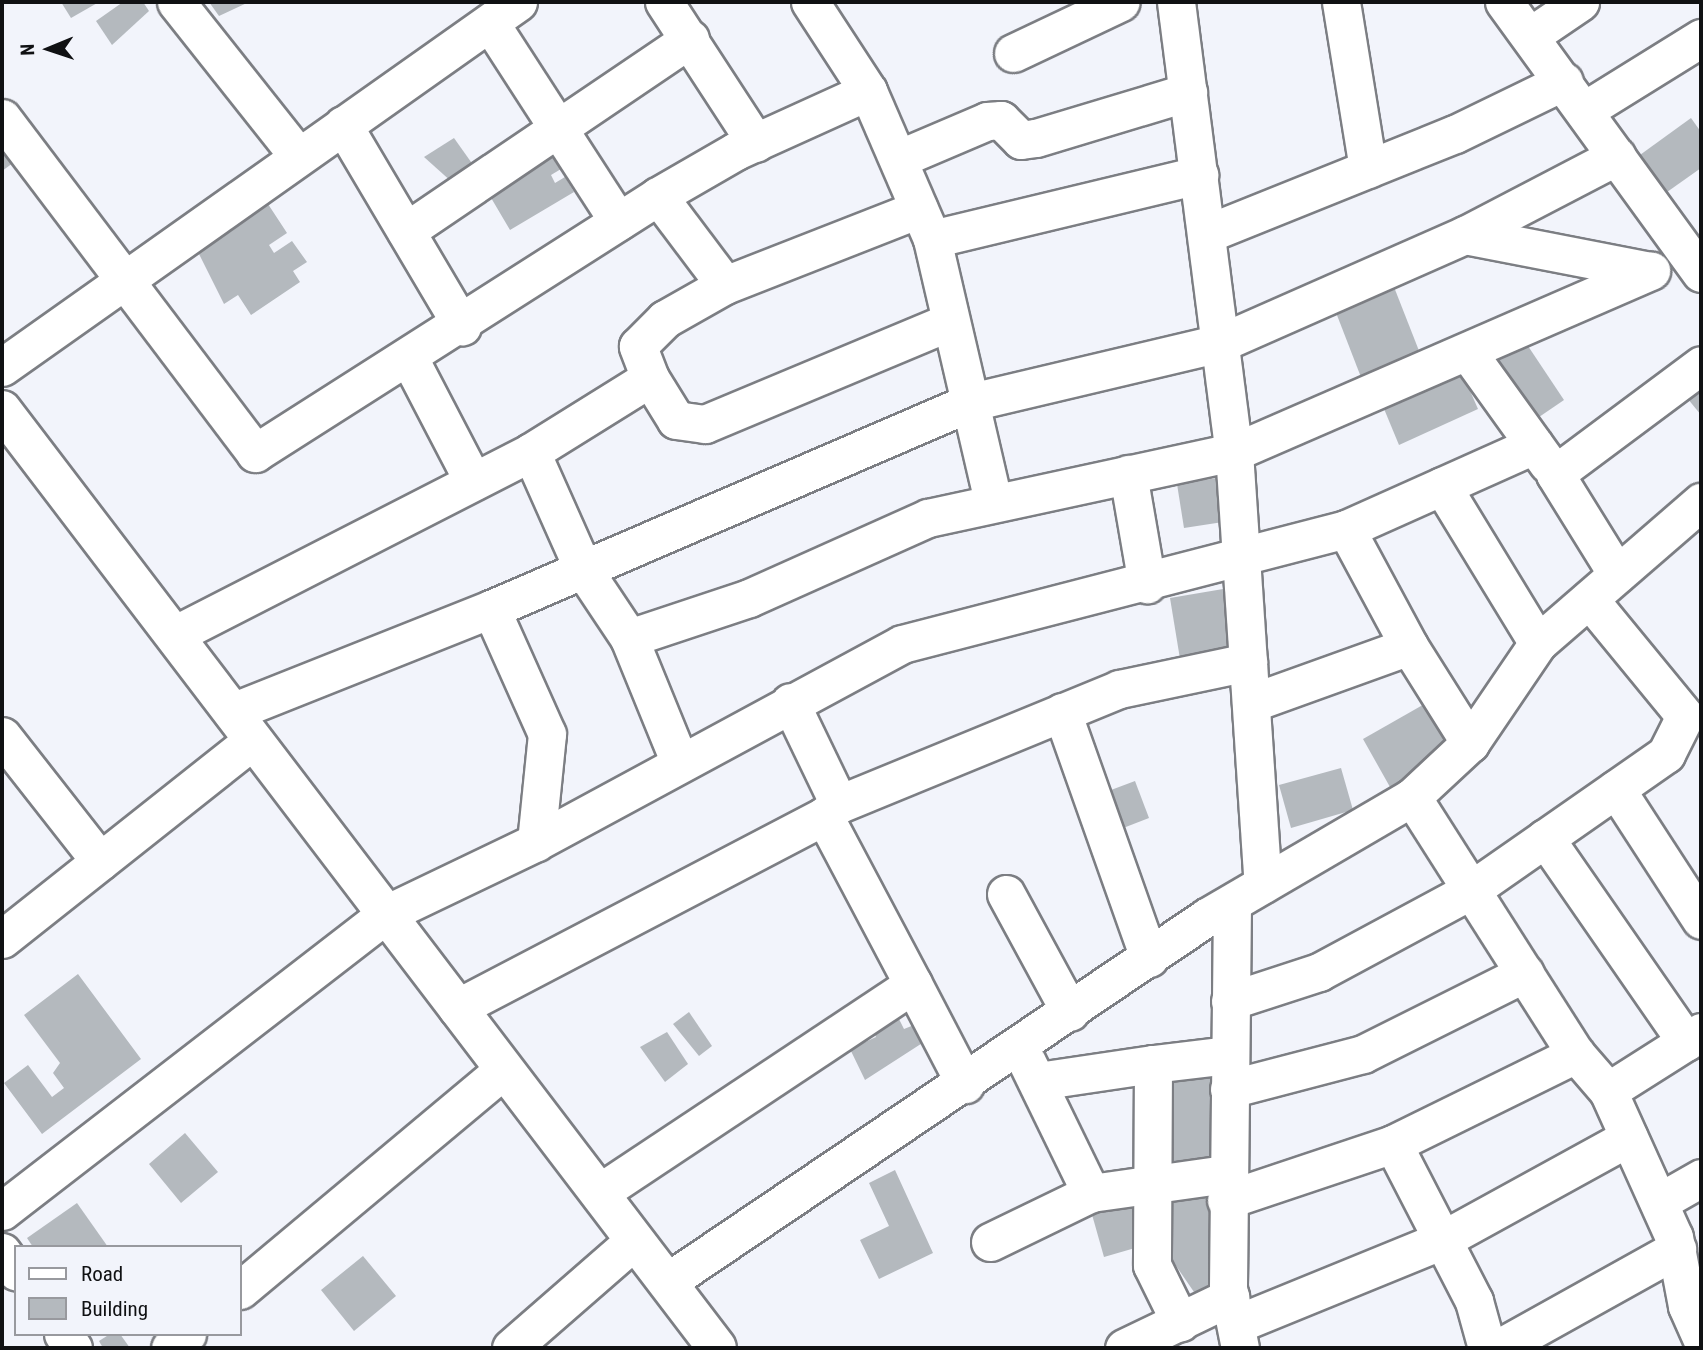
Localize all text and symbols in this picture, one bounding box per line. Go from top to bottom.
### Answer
north arrow [14,14,84,84]
text: N [16,44,39,56]
legend [14,1245,242,1336]
text: Road [81,1262,123,1286]
text: Building [81,1297,148,1321]

